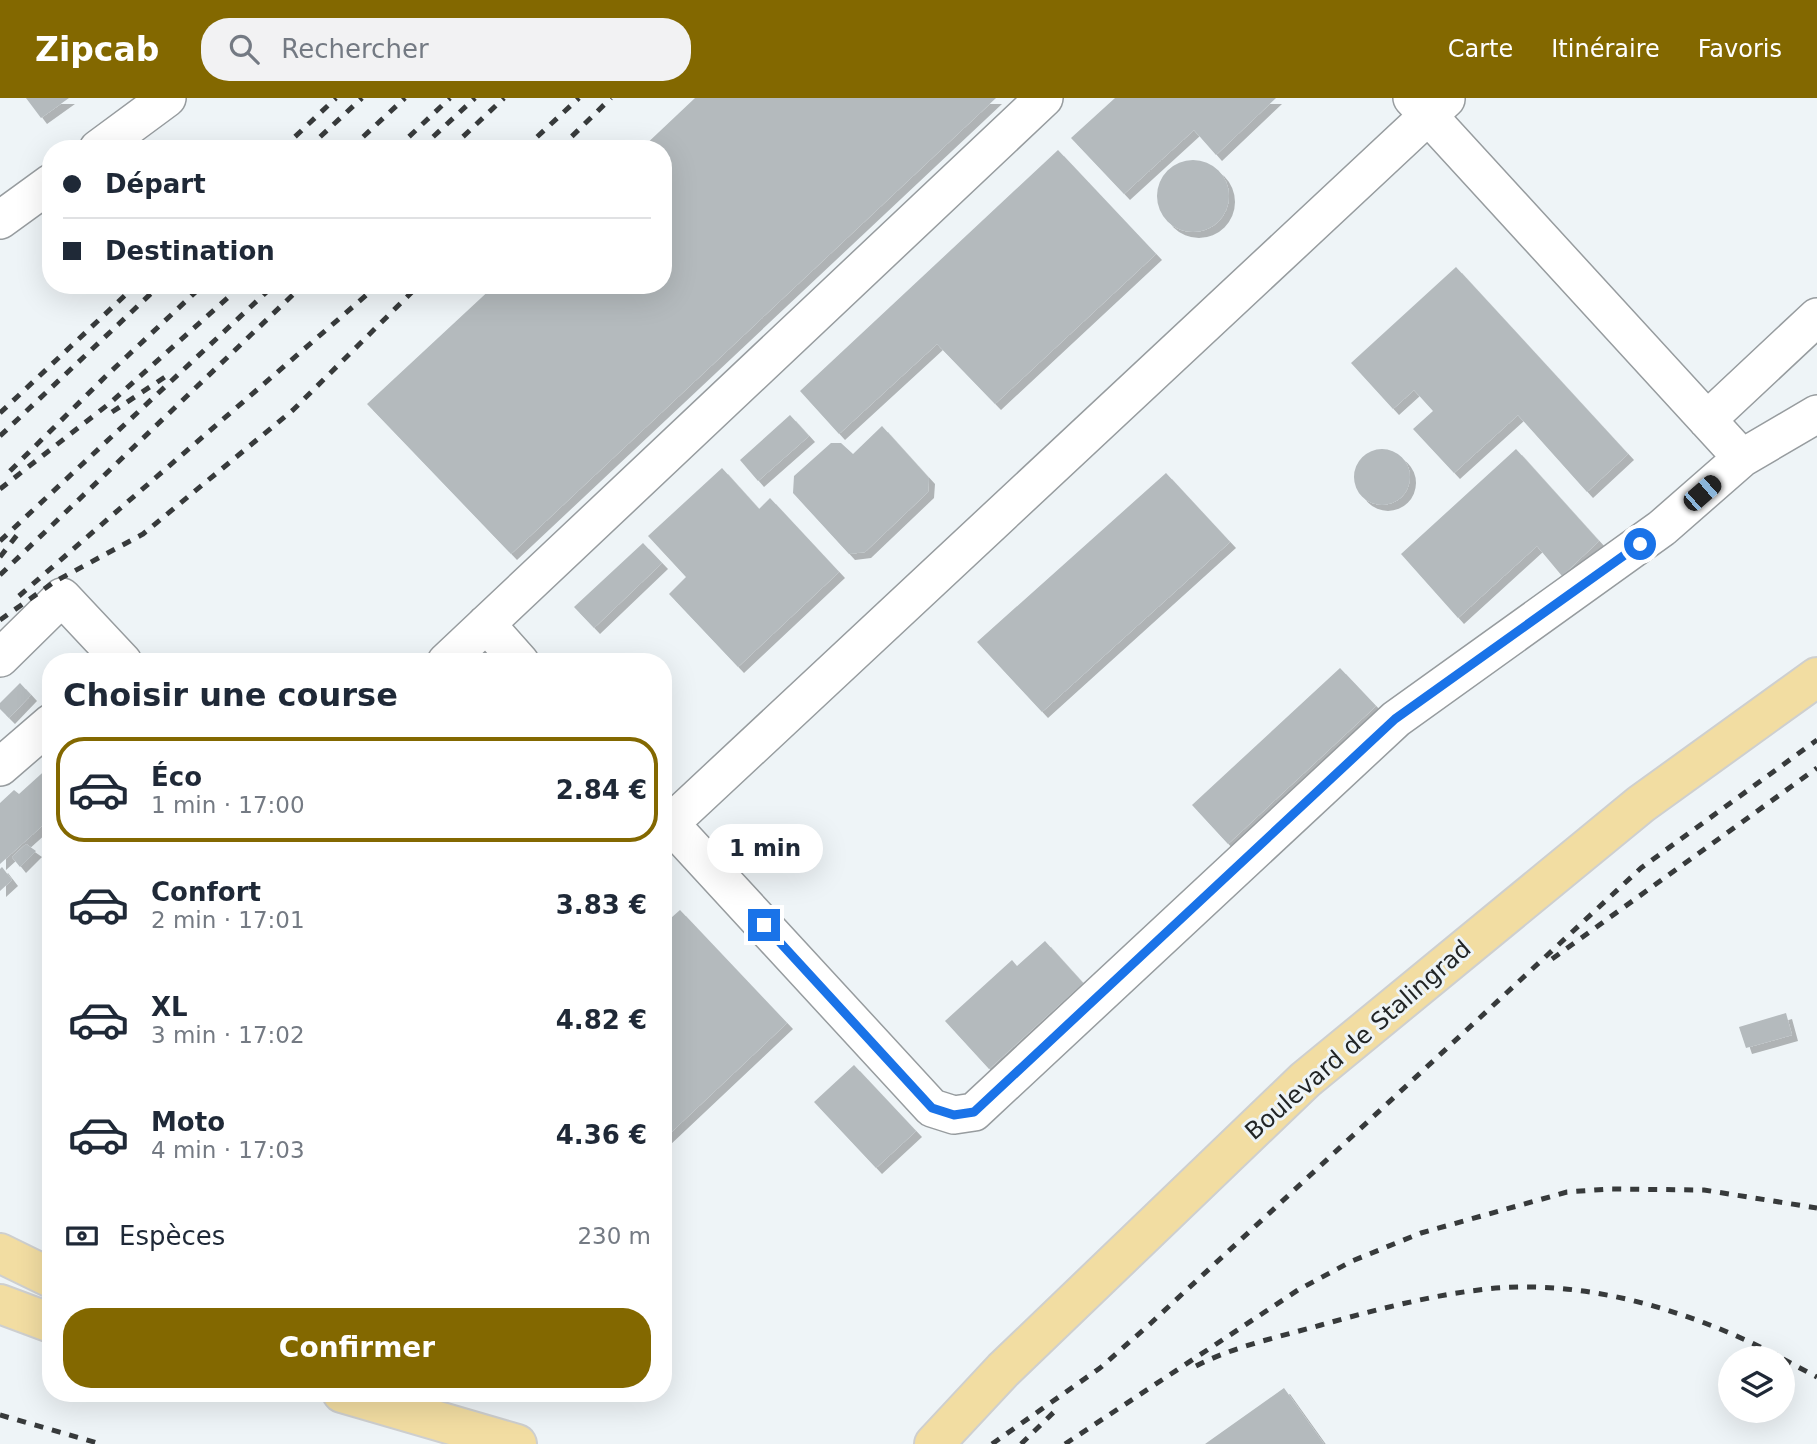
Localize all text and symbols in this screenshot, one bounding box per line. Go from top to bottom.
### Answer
search box [201,18,691,81]
text: Zipcab [35,30,159,69]
icon: search [225,30,263,68]
text: Rechercher [281,34,429,64]
text: Carte [1448,35,1513,63]
text: Itinéraire [1551,35,1660,63]
text: Favoris [1698,35,1782,63]
text: Départ [105,169,206,199]
text: Destination [105,236,275,266]
car [1680,471,1725,515]
route start [1624,528,1656,560]
text: Choisir une course [63,676,398,714]
icon: car [67,758,130,821]
text: Éco [151,762,202,792]
text: 2.84 € [556,775,647,805]
text: 1 min · 17:00 [151,792,305,818]
callout: 1 min [706,824,822,872]
text: 1 min [729,835,801,861]
icon: car [67,873,130,936]
text: Confort [151,877,261,907]
text: 3.83 € [556,890,647,920]
text: 2 min · 17:01 [151,907,305,933]
route end [748,909,780,941]
street label: Boulevard de Stalingrad [1240,934,1476,1146]
icon: car [67,988,130,1051]
text: XL [151,992,188,1022]
text: 4.82 € [556,1005,647,1035]
text: 3 min · 17:02 [151,1022,305,1048]
icon: car [67,1103,130,1166]
text: Moto [151,1107,225,1137]
text: 4.36 € [556,1120,647,1150]
text: 4 min · 17:03 [151,1137,305,1163]
icon: cash [63,1217,101,1255]
text: Espèces [119,1221,225,1251]
text: 230 m [577,1223,651,1249]
button: Confirmer [63,1308,651,1388]
map controls [1718,1346,1795,1423]
button: layers [1718,1346,1795,1423]

